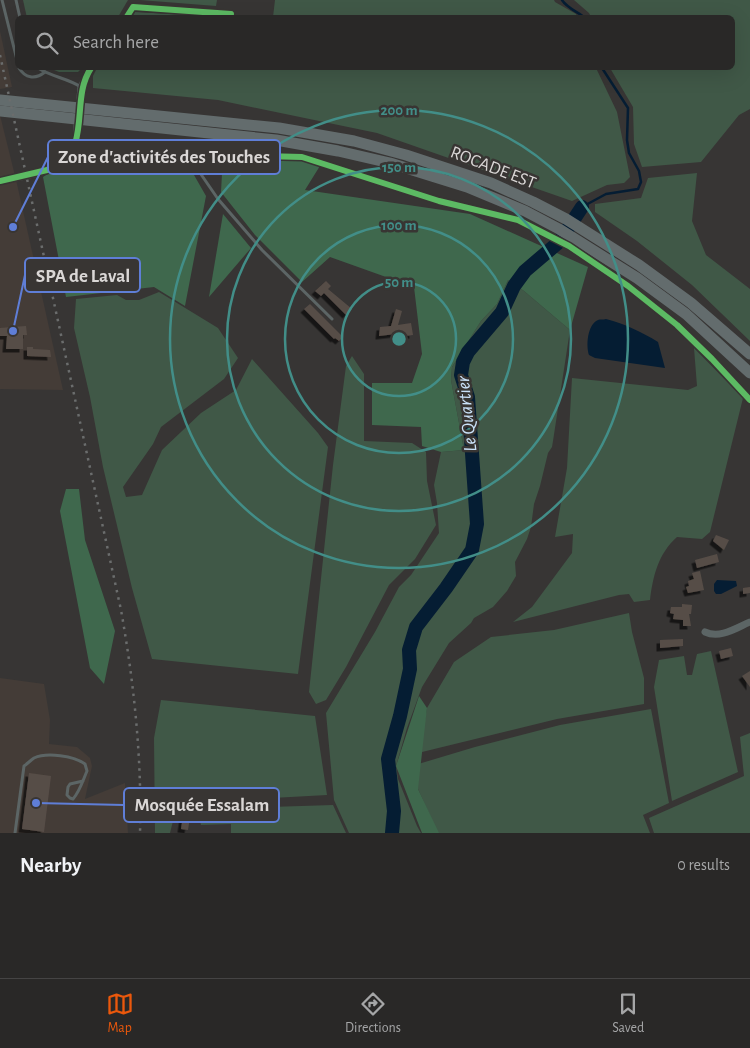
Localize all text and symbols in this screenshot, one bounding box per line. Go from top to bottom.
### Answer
search box [15,15,735,70]
icon: search [33,29,61,57]
text: Search here [73,33,159,52]
text: 200 m [380,103,418,118]
callout: Zone d'activités des Touches [48,140,280,174]
street label: ROCADE EST [448,143,538,193]
text: Zone d'activités des Touches [58,148,270,167]
text: 150 m [382,160,416,175]
text: 100 m [381,218,417,233]
callout: SPA de Laval [25,258,140,292]
text: SPA de Laval [36,267,130,286]
text: 50 m [385,275,413,290]
centre of rings [390,330,408,348]
water label: Le Quartier [453,374,480,453]
callout: Mosquée Essalam [124,788,279,822]
text: Mosquée Essalam [135,796,269,815]
text: Nearby [20,855,81,876]
text: 0 results [677,857,730,873]
tab: Map [106,990,134,1037]
tab: Directions [345,990,401,1037]
tab: Saved [612,990,644,1037]

